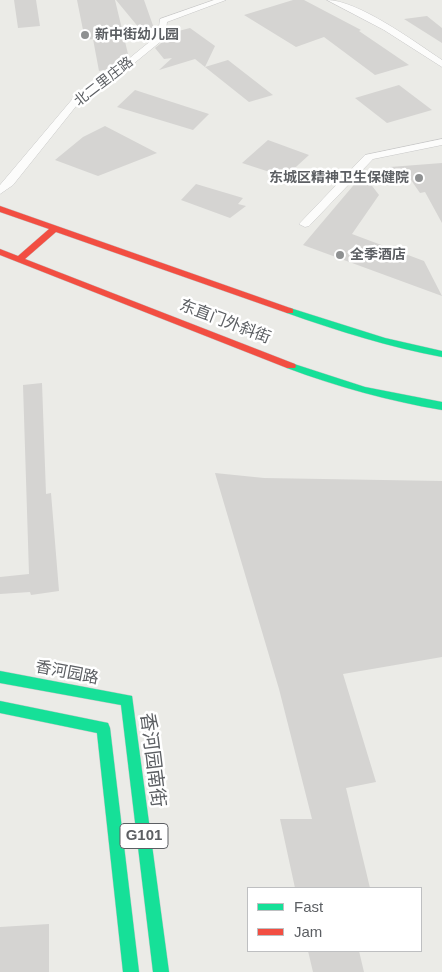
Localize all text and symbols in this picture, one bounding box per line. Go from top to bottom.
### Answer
place label: 新中街幼儿园 [95,27,179,43]
marker: 新中街幼儿园 [79,29,91,41]
street label: 北二里庄路 [71,54,137,110]
place label: 东城区精神卫生保健院 [269,170,409,186]
marker: 东城区精神卫生保健院 [413,172,425,184]
place label: 全季酒店 [350,247,406,263]
marker: 全季酒店 [334,249,346,261]
street label: 东直门外斜街 [177,296,273,348]
street label: 香河园路 [34,657,100,689]
street label: 香河园南街 [135,711,169,809]
road number: G101 [120,824,168,848]
legend [247,887,422,952]
text: Fast [294,898,323,915]
text: Jam [294,923,322,940]

